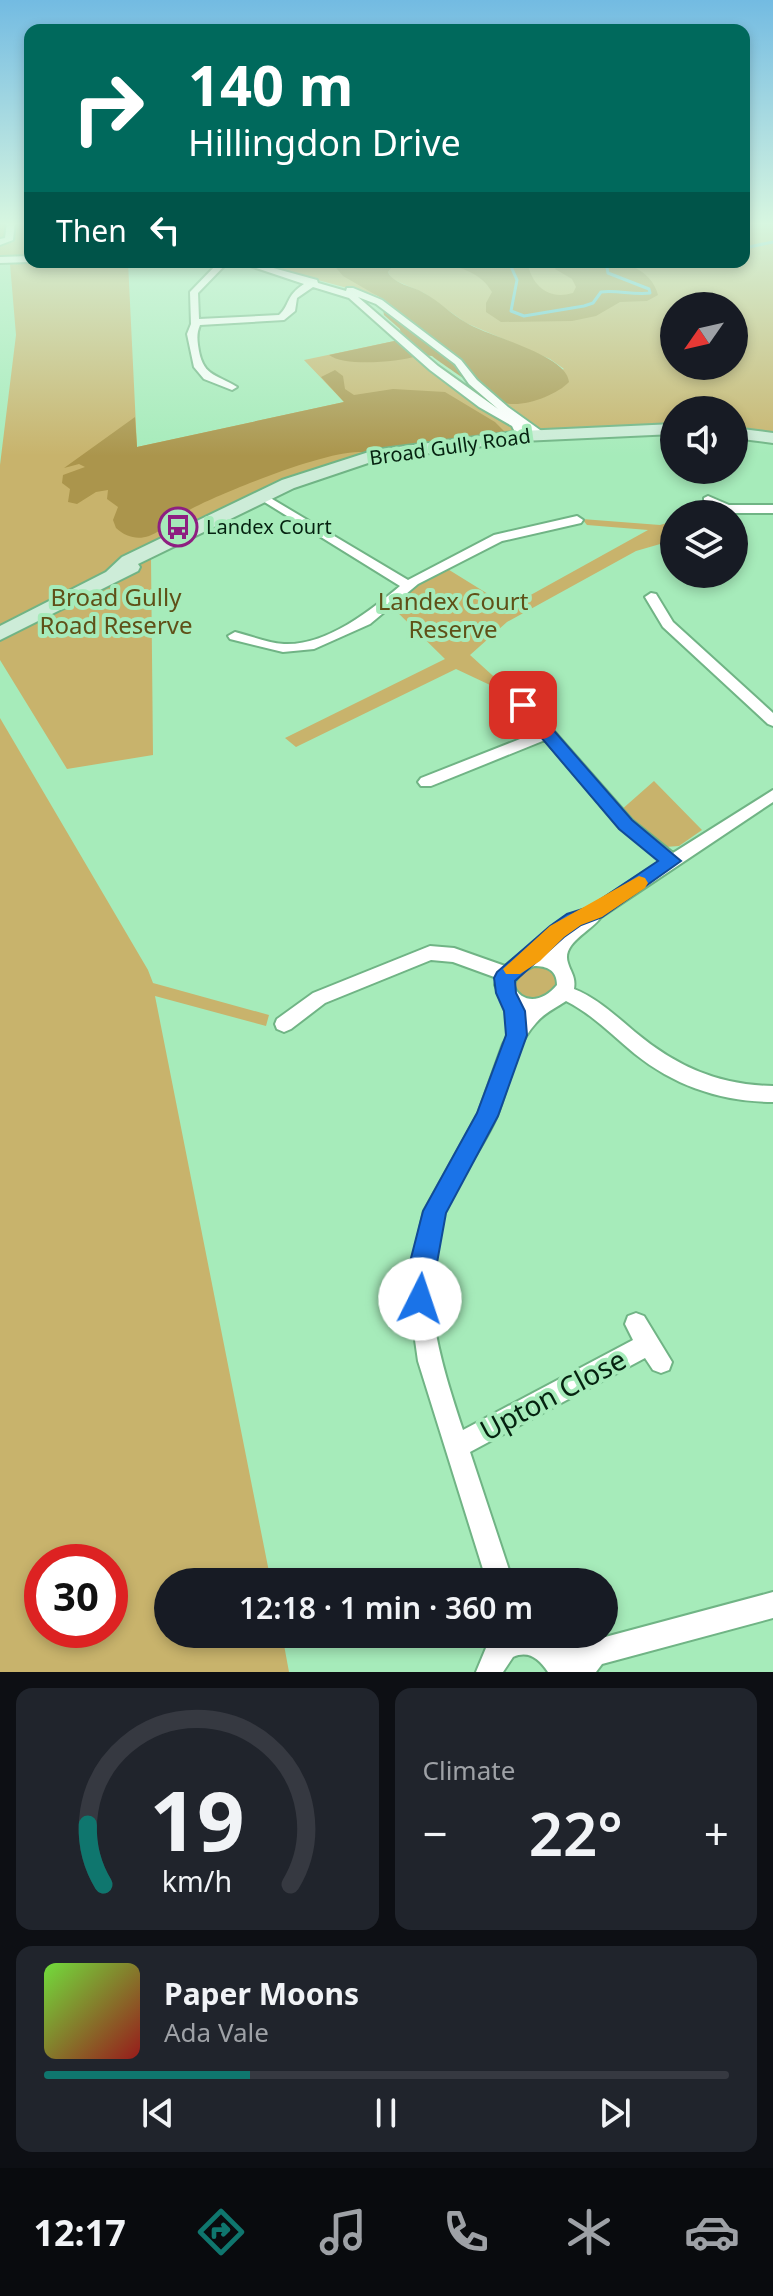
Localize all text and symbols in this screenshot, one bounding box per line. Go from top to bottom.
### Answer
text: 140 m [188,46,353,122]
icon: right [56,56,160,160]
text: Hillingdon Drive [188,118,461,167]
icon: left [143,208,187,252]
text: Then [56,210,127,251]
north arrow [660,292,748,380]
map controls [660,292,748,588]
button: sound [660,396,748,484]
street label: Broad Gully Road [368,422,532,471]
button: layers [660,500,748,588]
bus stop icon: Landex Court [157,506,199,548]
place label: Landex Court [206,513,332,540]
park label: Broad Gully Road Reserve [39,580,193,641]
park label: Landex Court Reserve [378,584,529,645]
pin [489,671,557,739]
icon: arrive [501,683,545,727]
position arrow [378,1257,462,1341]
street label: Upton Close [473,1340,632,1449]
speed limit sign: 30 [24,1544,128,1648]
text: 12:18 · 1 min · 360 m [239,1587,533,1628]
text: Climate [423,1752,515,1788]
text: 19 [150,1762,245,1875]
text: 22° [529,1792,623,1874]
text: − [423,1803,448,1863]
text: + [704,1803,729,1863]
text: km/h [162,1861,232,1900]
text: Paper Moons [164,1973,359,2014]
text: Ada Vale [164,2014,269,2050]
icon: previous [136,2091,180,2135]
icon: pause [364,2091,408,2135]
icon: next [593,2091,637,2135]
icon: directions [193,2204,249,2260]
icon: music [315,2204,371,2260]
icon: phone [438,2204,494,2260]
icon: climate [561,2204,617,2260]
icon: car [684,2204,740,2260]
text: 12:17 [33,2208,126,2257]

